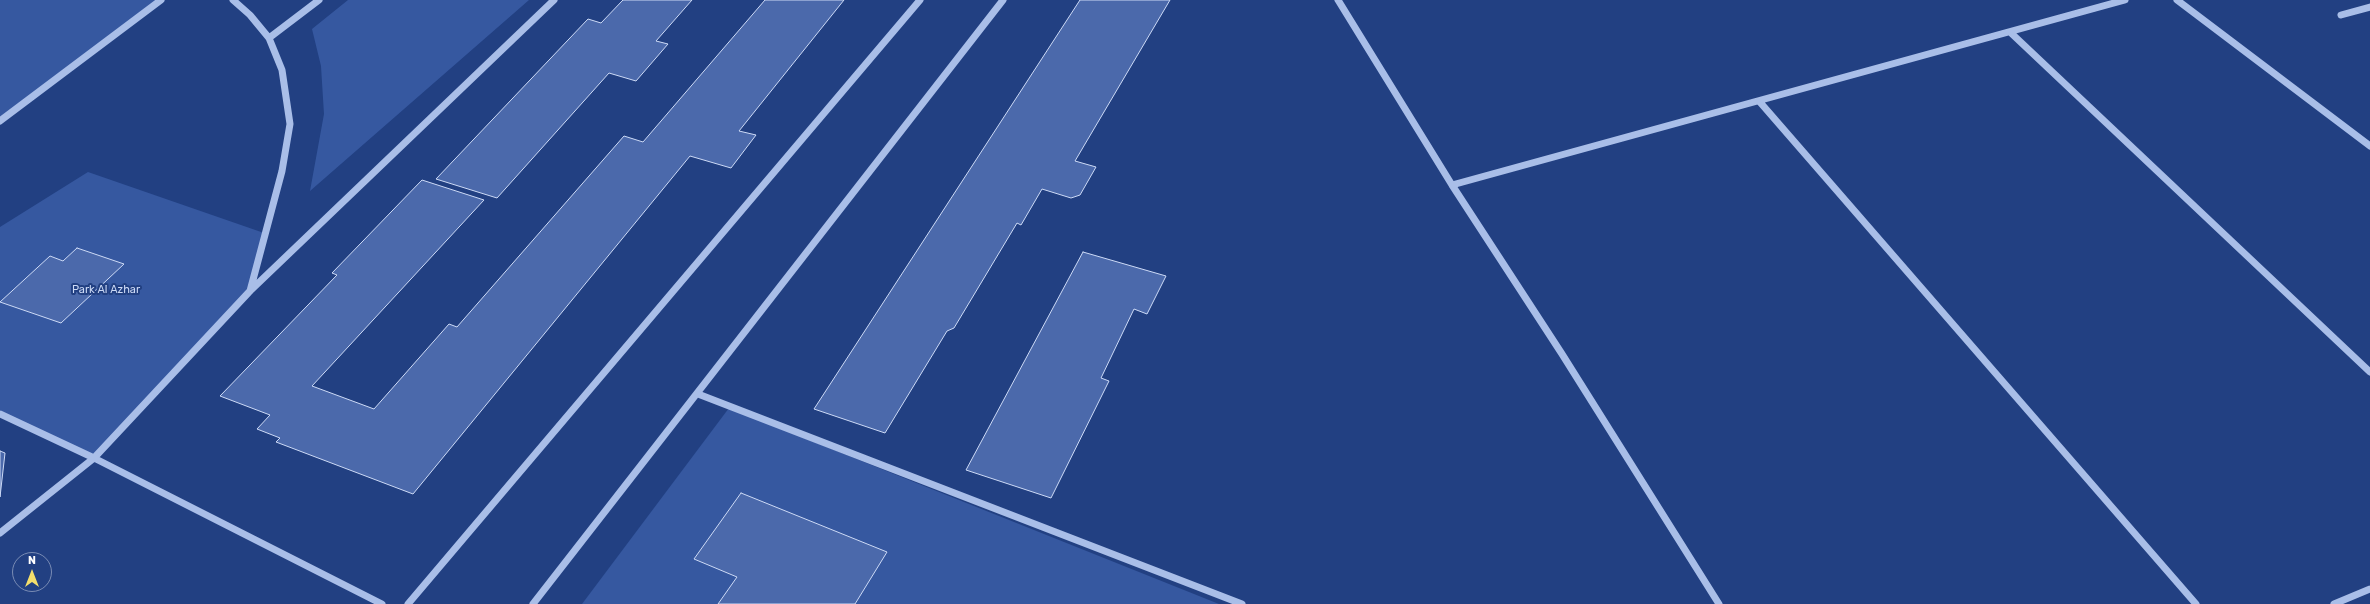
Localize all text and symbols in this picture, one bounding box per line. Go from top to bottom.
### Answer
park label: Park Al Azhar [72,283,140,297]
north arrow [12,552,52,592]
text: N [28,554,36,567]

